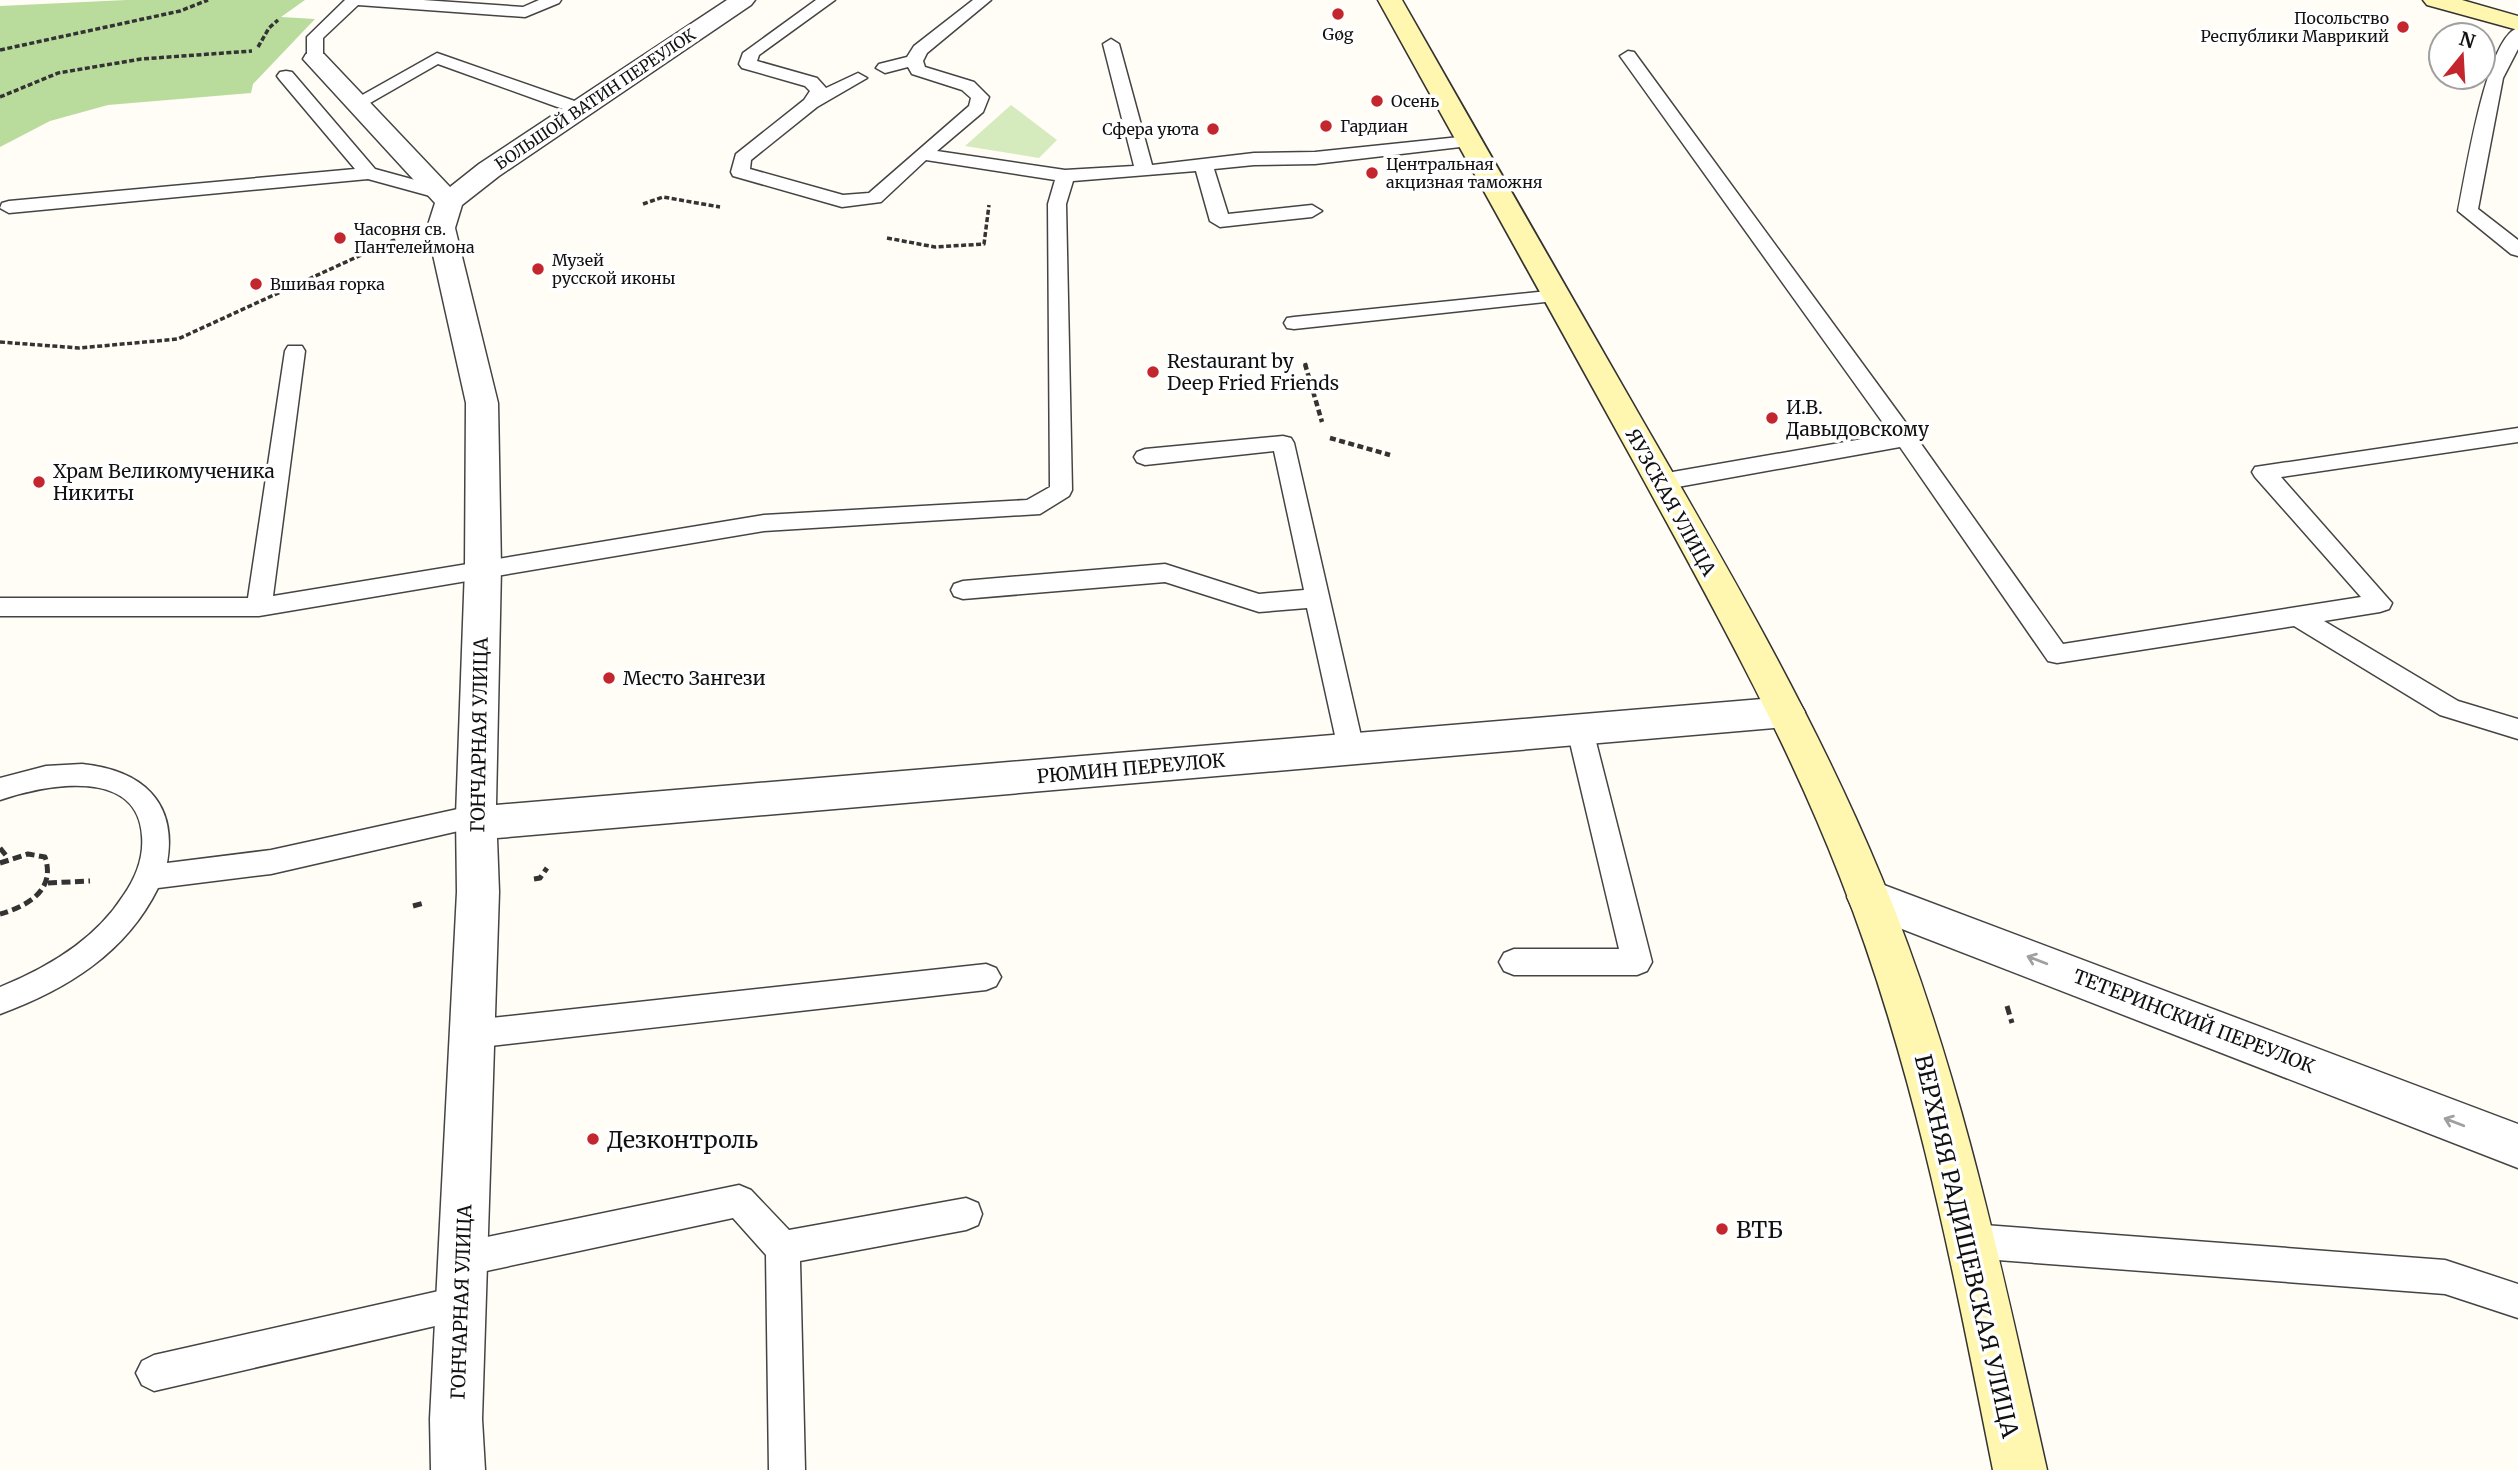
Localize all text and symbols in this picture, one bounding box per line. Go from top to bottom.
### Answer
marker: Gøg [1330,6,1346,22]
place label: Посольство Республики Маврикий [2201,8,2389,46]
marker: Посольство Республики Маврикий [2395,19,2411,35]
north arrow [2427,21,2497,91]
street label: БОЛЬШОЙ ВАТИН ПЕРЕУЛОК [491,24,700,174]
place label: Gøg [1322,24,1354,44]
text: N [2456,26,2478,54]
place label: Осень [1391,91,1439,111]
marker: Осень [1369,93,1385,109]
place label: Гардиан [1340,116,1408,136]
marker: Гардиан [1318,118,1334,134]
place label: Сфера уюта [1102,119,1199,139]
marker: Сфера уюта [1205,121,1221,137]
place label: Центральная акцизная таможня [1386,154,1542,192]
marker: Центральная акцизная таможня [1364,165,1380,181]
place label: Часовня св. Пантелеймона [354,219,475,257]
marker: Часовня св. Пантелеймона [332,230,348,246]
place label: Музей русской иконы [552,250,676,288]
marker: Музей русской иконы [530,261,546,277]
place label: Вшивая горка [270,274,385,294]
marker: Вшивая горка [248,276,264,292]
place label: Restaurant by Deep Fried Friends [1167,349,1339,395]
marker: Restaurant by Deep Fried Friends [1145,364,1161,380]
place label: И.В. Давыдовскому [1786,395,1929,441]
marker: И.В. Давыдовскому [1764,410,1780,426]
street label: ЯУЗСКАЯ УЛИЦА [1621,424,1722,580]
place label: Храм Великомученика Никиты [53,459,275,505]
marker: Храм Великомученика Никиты [31,474,47,490]
street label: ГОНЧАРНАЯ УЛИЦА [465,636,493,833]
place label: Место Зангези [623,666,766,690]
marker: Место Зангези [601,670,617,686]
street label: РЮМИН ПЕРЕУЛОК [1036,748,1227,788]
one-way arrow [2026,952,2048,965]
street label: ТЕТЕРИНСКИЙ ПЕРЕУЛОК [2070,964,2319,1078]
street label: ВЕРХНЯЯ РАДИЩЕВСКАЯ УЛИЦА [1909,1052,2025,1441]
one-way arrow [2444,1114,2466,1127]
place label: Дезконтроль [607,1125,758,1154]
marker: Дезконтроль [585,1131,601,1147]
street label: ГОНЧАРНАЯ УЛИЦА [446,1203,476,1400]
place label: ВТБ [1736,1215,1783,1244]
marker: ВТБ [1714,1221,1730,1237]

